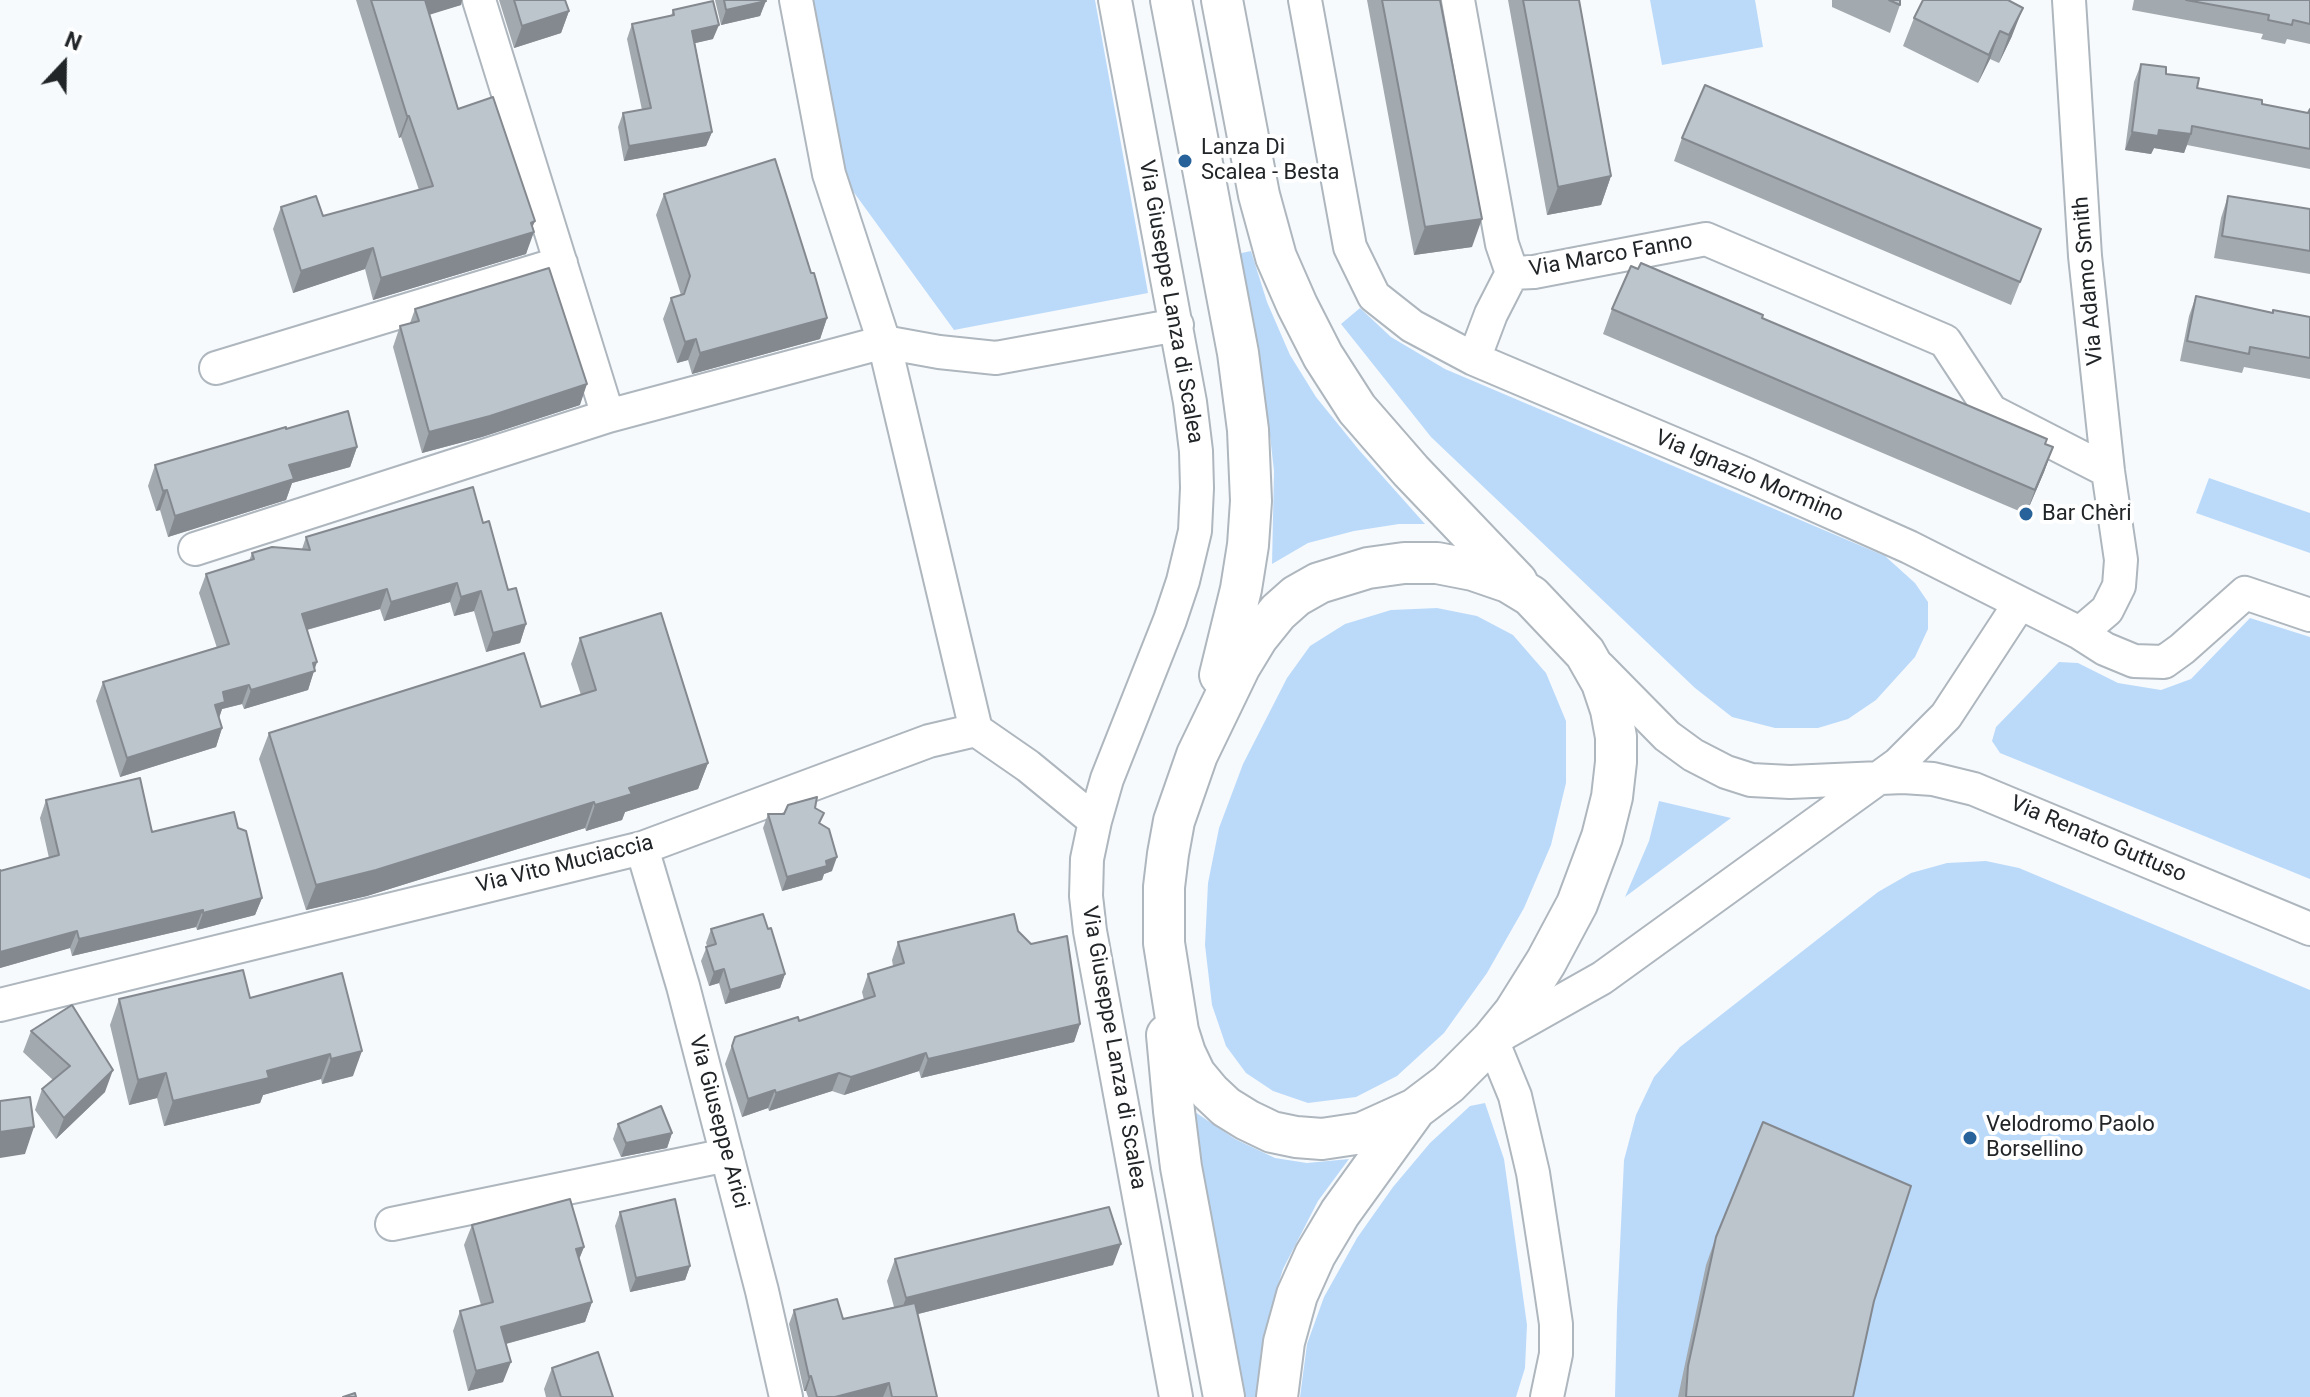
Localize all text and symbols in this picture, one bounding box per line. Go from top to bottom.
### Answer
north arrow [24,24,104,104]
text: N [61,27,85,56]
place label: Lanza Di Scalea - Besta [1201,135,1339,186]
marker: Lanza Di Scalea - Besta [1176,152,1194,170]
street label: Via Giuseppe Lanza di Scalea [1132,158,1208,446]
street label: Via Adamo Smith [2068,195,2110,367]
street label: Via Marco Fanno [1527,229,1695,283]
street label: Via Ignazio Mormino [1651,425,1847,529]
place label: Bar Chèri [2042,501,2131,527]
marker: Bar Chèri [2017,505,2035,523]
street label: Via Renato Guttuso [2006,791,2190,889]
street label: Via Vito Muciaccia [474,830,656,900]
street label: Via Giuseppe Lanza di Scalea [1075,904,1151,1192]
street label: Via Giuseppe Arici [682,1033,754,1211]
place label: Velodromo Paolo Borsellino [1986,1112,2155,1164]
marker: Velodromo Paolo Borsellino [1961,1129,1979,1147]

